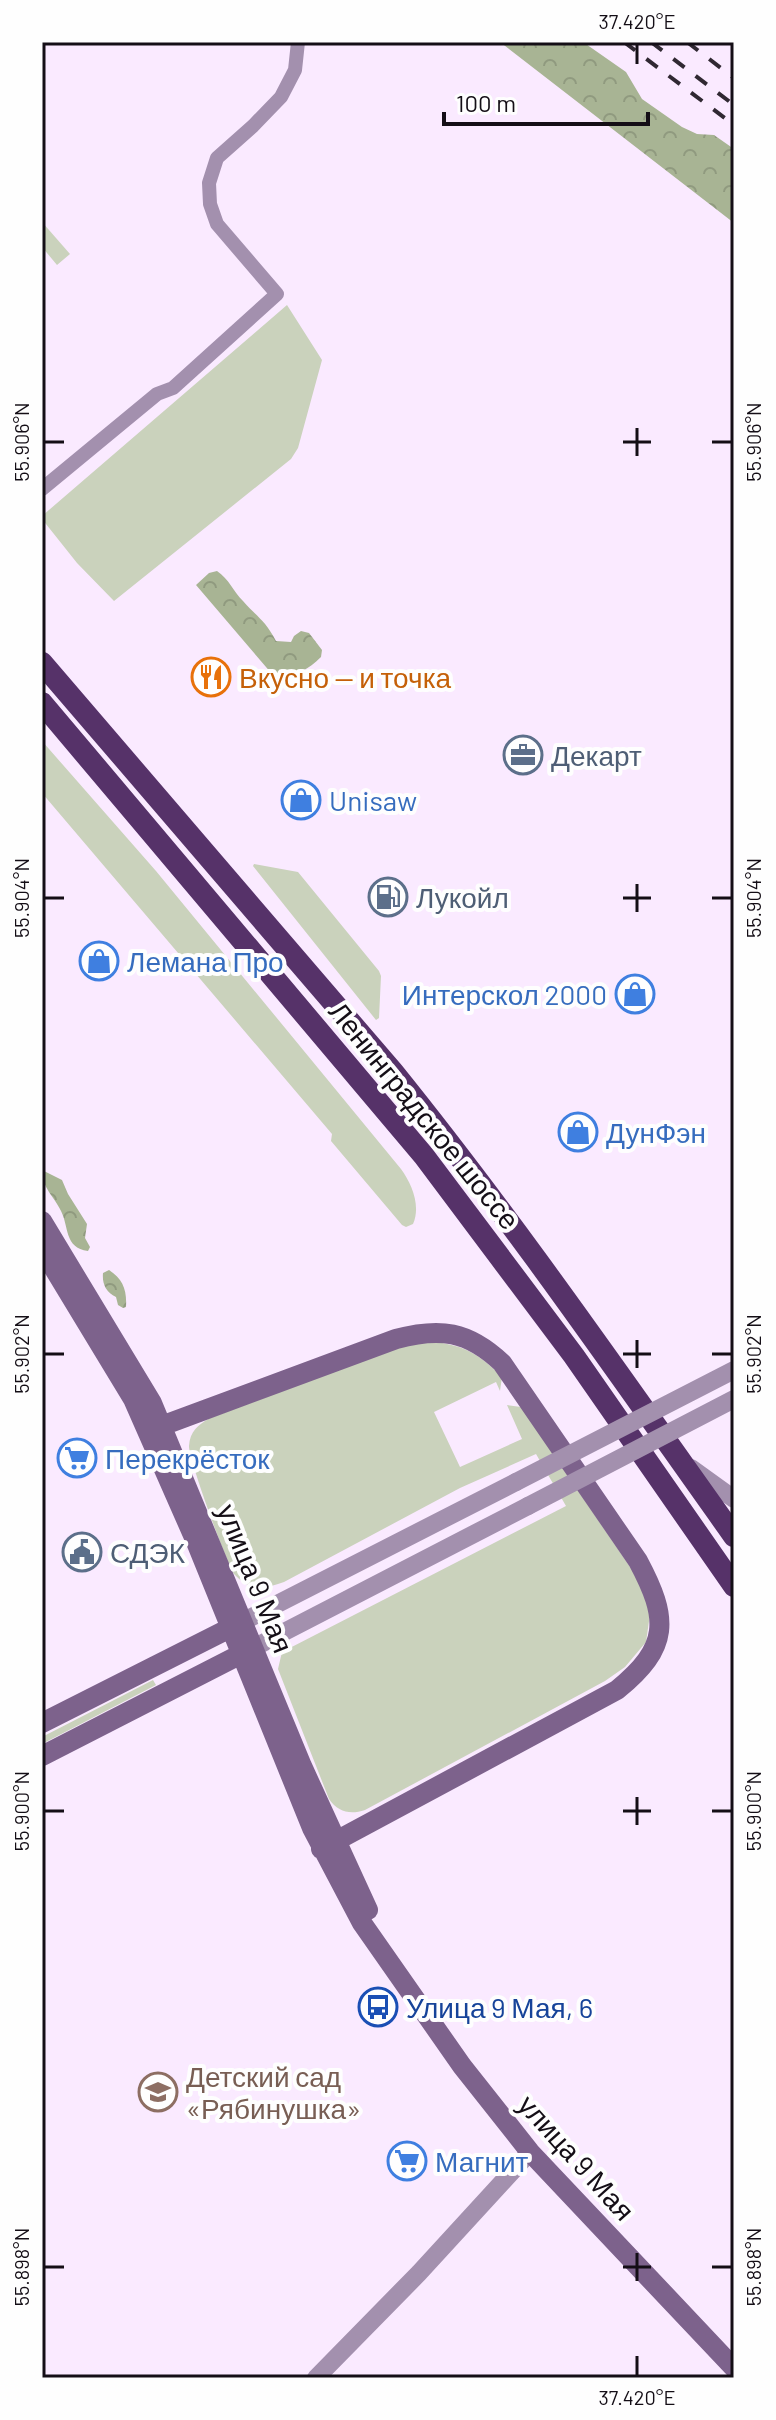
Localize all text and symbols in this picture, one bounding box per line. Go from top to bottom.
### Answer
text: 37.420°E [598,9,676,33]
scale bar [444,76,648,126]
text: 100 m [456,88,516,117]
text: 55.906°N [9,402,33,482]
text: 55.906°N [741,402,765,482]
restaurant icon: Вкусно — и точка [190,656,232,698]
place label: Вкусно — и точка [239,660,452,694]
office icon: Декарт [502,734,544,776]
place label: Декарт [551,738,642,772]
shop icon: Unisaw [280,779,322,821]
place label: Unisaw [329,783,417,817]
text: 55.904°N [9,858,33,938]
text: 55.904°N [741,858,765,938]
fuel station icon: Лукойл [367,876,409,918]
place label: Лукойл [416,880,509,914]
shop icon: Лемана Про [78,940,120,982]
place label: Лемана Про [127,944,284,978]
shop icon: Интерскол 2000 [614,973,656,1015]
place label: Интерскол 2000 [402,977,607,1011]
street label: Ленинградское шоссе [323,994,527,1236]
shop icon: ДунФэн [557,1111,599,1153]
place label: ДунФэн [606,1115,706,1149]
text: 55.902°N [9,1314,33,1394]
text: 55.902°N [741,1314,765,1394]
supermarket icon: Перекрёсток [56,1437,98,1479]
place label: Перекрёсток [105,1441,270,1475]
street label: улица 9 Мая [211,1499,301,1657]
public building icon: СДЭК [61,1531,103,1573]
place label: СДЭК [110,1535,186,1569]
text: 55.900°N [9,1771,33,1851]
text: 55.900°N [741,1771,765,1851]
bus stop icon: Улица 9 Мая, 6 [357,1986,399,2028]
place label: Улица 9 Мая, 6 [406,1990,593,2024]
place label: Детский сад «Рябинушка» [186,2059,361,2125]
school or university icon: Детский сад «Рябинушка» [137,2071,179,2113]
street label: улица 9 Мая [512,2087,642,2227]
supermarket icon: Магнит [386,2140,428,2182]
place label: Магнит [435,2144,529,2178]
text: 55.898°N [9,2228,33,2306]
text: 55.898°N [741,2228,765,2306]
text: 37.420°E [598,2385,676,2409]

